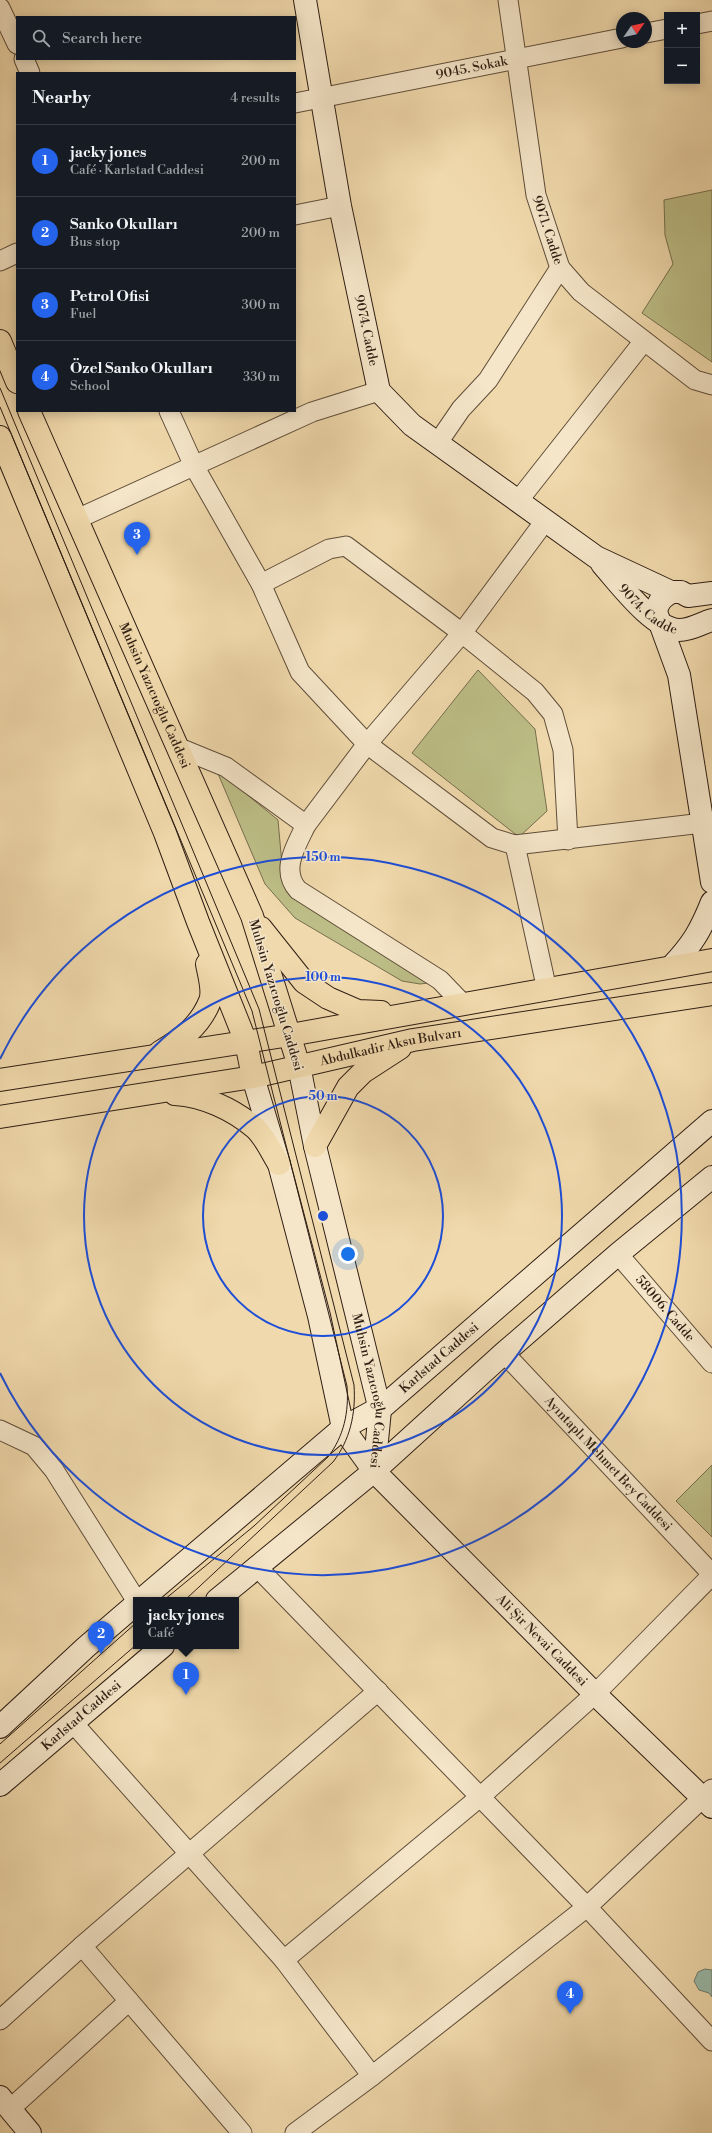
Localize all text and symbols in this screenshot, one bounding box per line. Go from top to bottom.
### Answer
north arrow [616,12,652,48]
map controls [664,12,700,84]
button: + [664,12,700,48]
search box [16,16,296,60]
icon: search [30,27,52,49]
text: Search here [62,29,142,48]
button: − [664,48,700,84]
street label: 9045. Sokak [434,53,510,83]
text: Nearby [32,87,91,109]
text: 4 results [230,90,280,106]
text: jacky jones [70,143,146,162]
text: 1 [42,153,48,169]
text: 200 m [241,153,280,169]
text: Café · Karlstad Caddesi [70,162,204,178]
street label: 9071. Cadde [529,194,566,267]
text: Sanko Okulları [70,215,178,234]
text: 2 [41,225,49,241]
text: 200 m [241,225,280,241]
text: Bus stop [70,234,120,250]
text: Petrol Ofisi [70,287,149,306]
street label: 9074. Cadde [351,293,382,368]
text: 3 [41,297,49,313]
text: 300 m [242,297,280,313]
text: Fuel [70,306,96,322]
text: Özel Sanko Okulları [70,359,212,378]
text: 4 [41,369,49,385]
text: 330 m [243,369,280,385]
text: School [70,378,110,394]
pin: 3 [124,522,150,555]
street label: 9074. Cadde [615,581,679,638]
street label: Muhsin Yazıcıoğlu Caddesi [115,620,194,771]
text: 150 m [306,850,340,865]
street label: Muhsin Yazıcıoğlu Caddesi [245,917,307,1073]
text: 100 m [305,970,341,985]
street label: Abdulkadir Aksu Bulvarı [317,1025,462,1070]
text: 50 m [308,1089,338,1104]
centre of rings [316,1209,330,1223]
your location [338,1244,358,1264]
street label: 58006. Cadde [632,1272,698,1345]
street label: Muhsin Yazıcıoğlu Caddesi [348,1312,388,1469]
street label: Karlstad Caddesi [396,1319,482,1397]
street label: Ayıntaplı Mehmet Bey Caddesi [540,1392,675,1534]
street label: Ali Şir Nevai Caddesi [492,1590,591,1690]
popup [133,1597,239,1649]
text: jacky jones [148,1606,224,1625]
pin: 2 [88,1621,114,1654]
text: Café [148,1625,174,1641]
pin: 1 [173,1662,199,1695]
street label: Karlstad Caddesi [38,1677,125,1754]
pin: 4 [557,1981,583,2014]

